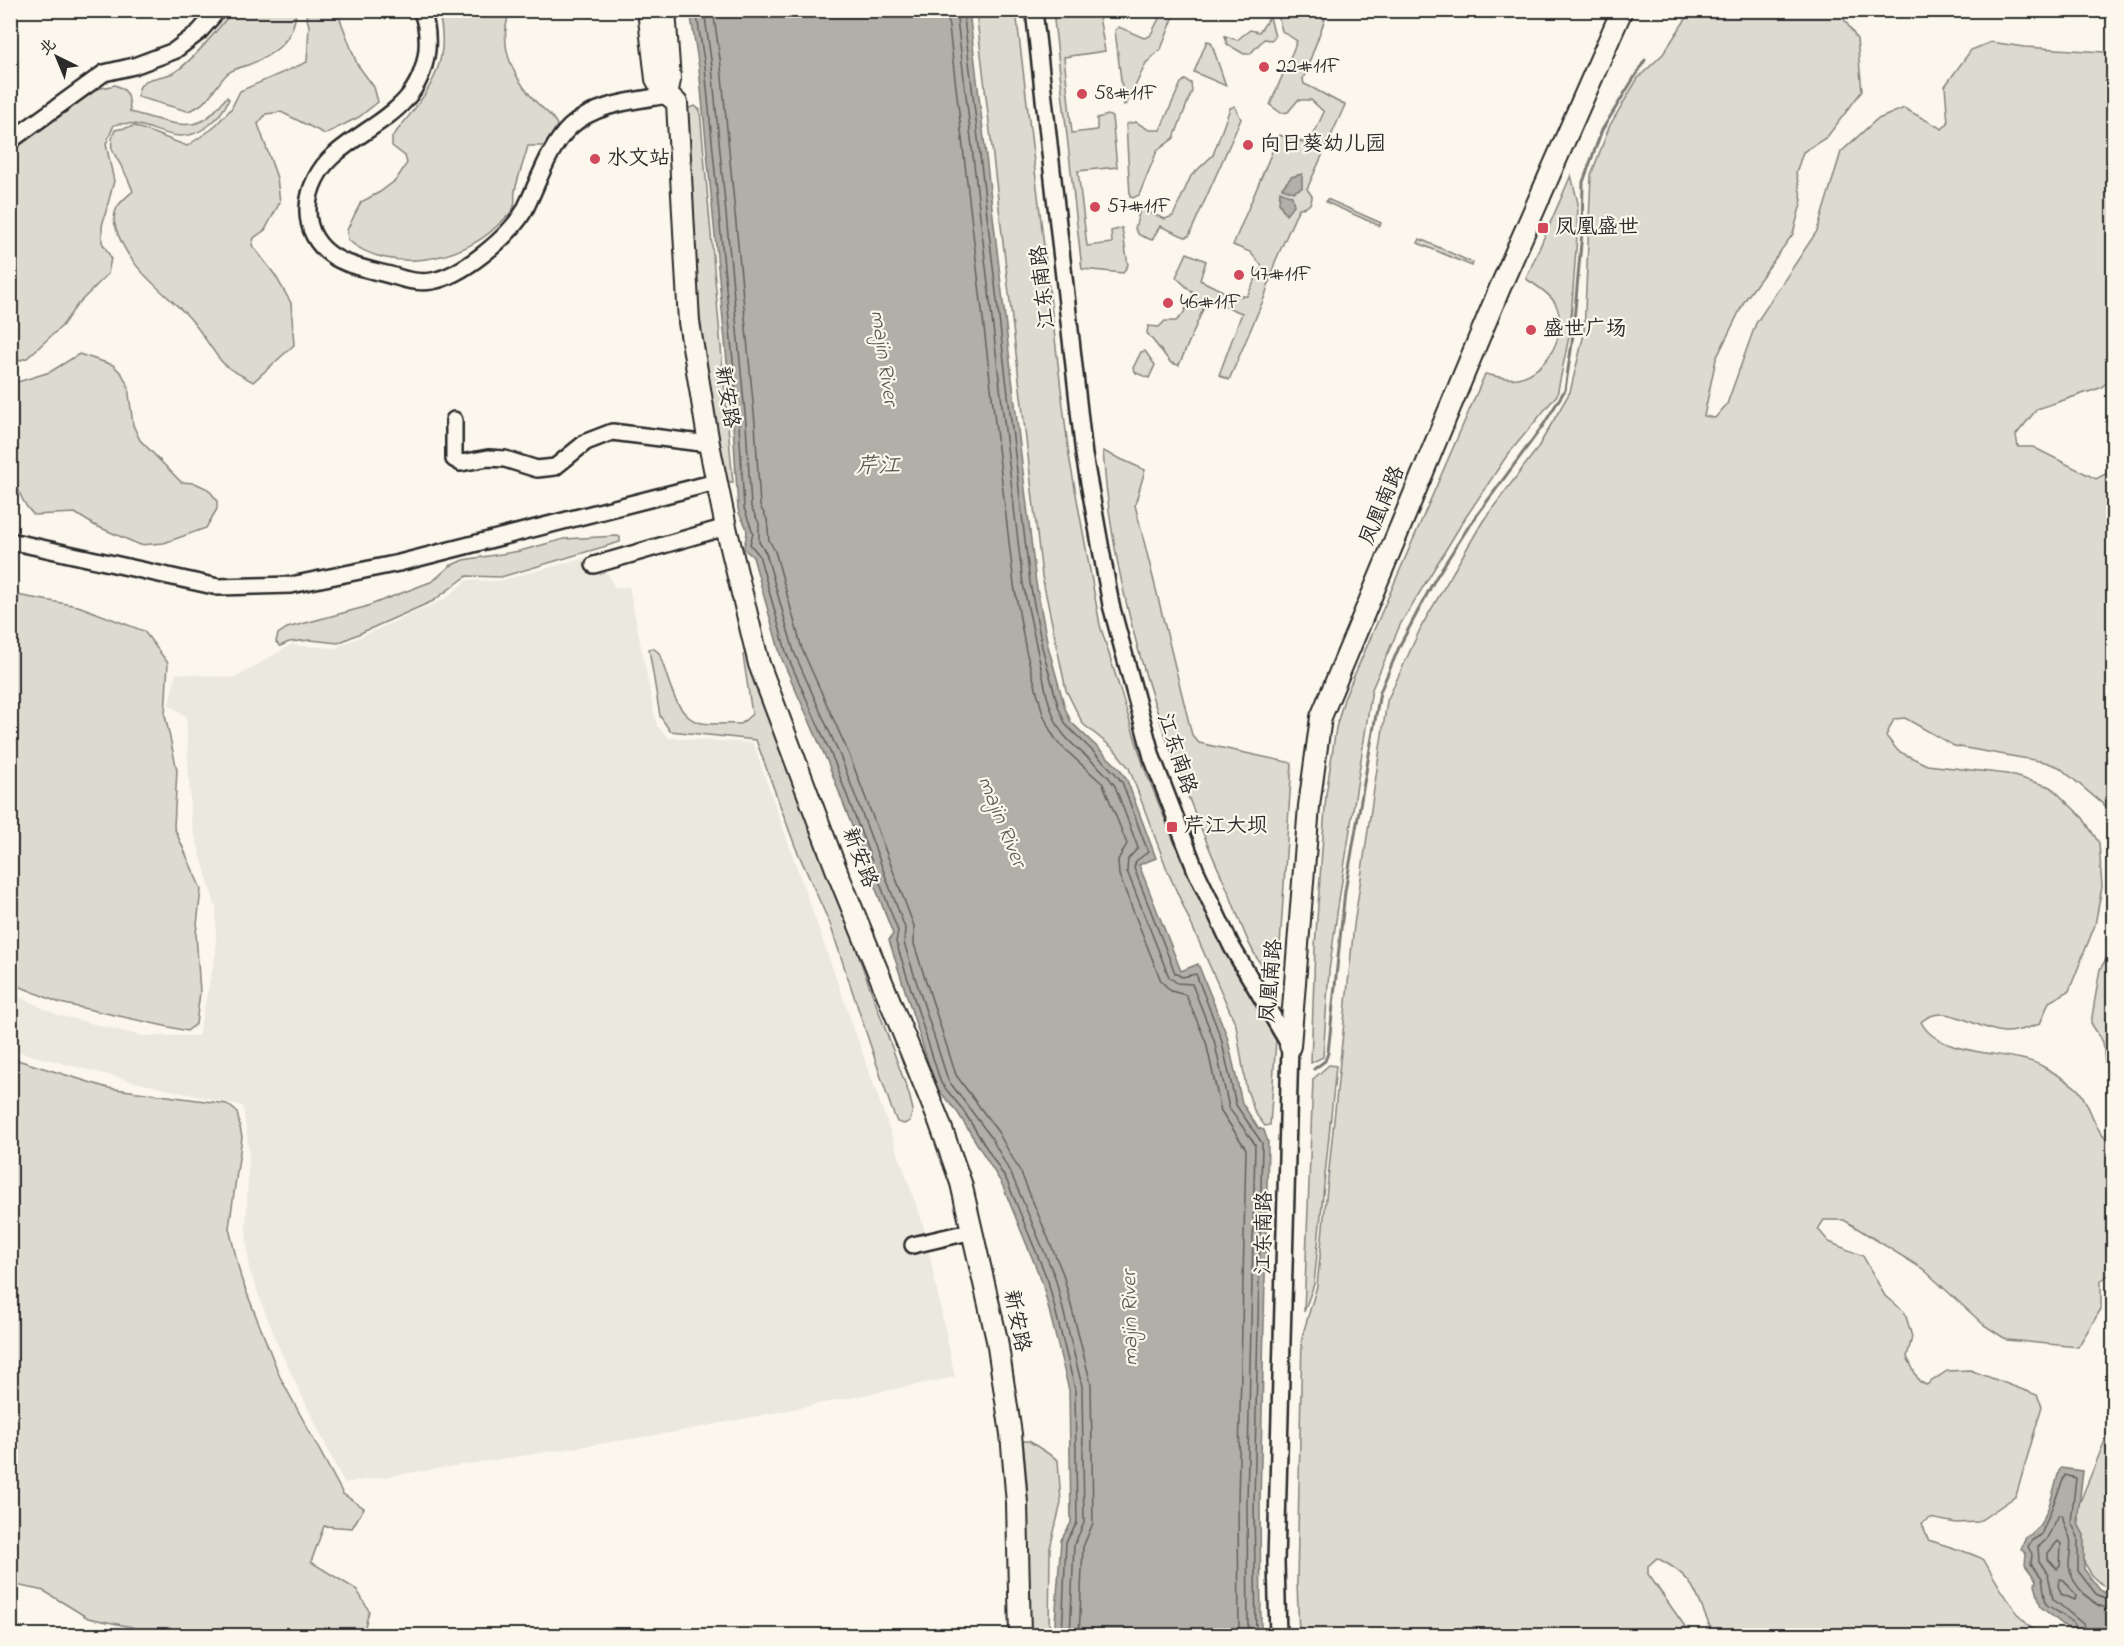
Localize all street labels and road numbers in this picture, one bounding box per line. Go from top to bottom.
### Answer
street label: 江东南路 [1025,244,1063,330]
street label: 新安路 [706,364,746,430]
street label: 凤凰南路 [1353,461,1413,551]
street label: 江东南路 [1149,709,1203,799]
street label: 新安路 [834,823,884,893]
street label: 凤凰南路 [1253,938,1291,1024]
street label: 江东南路 [1249,1191,1281,1275]
street label: 新安路 [995,1287,1037,1355]

